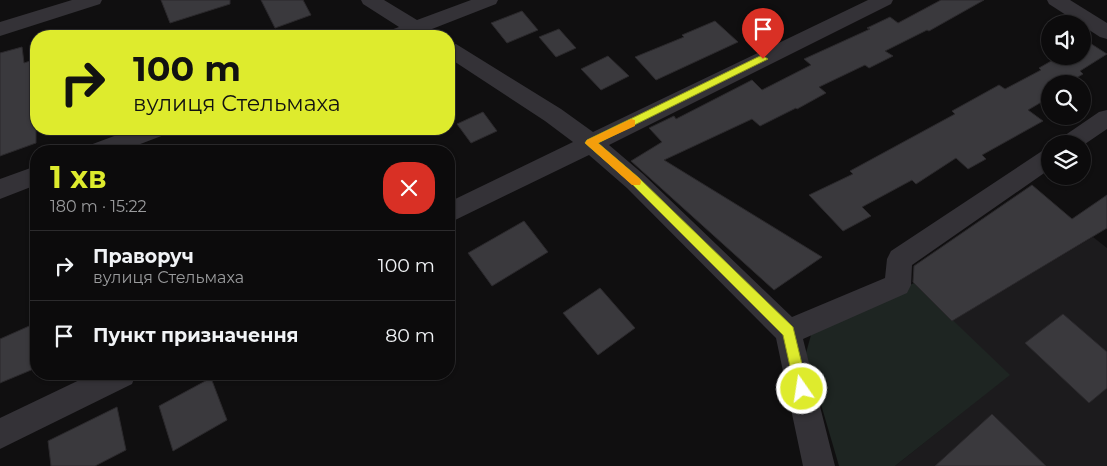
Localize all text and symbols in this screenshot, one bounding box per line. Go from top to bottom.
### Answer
pin [742,8,784,59]
icon: arrive [749,15,777,43]
map controls [1041,15,1091,185]
button: sound [1041,15,1091,65]
text: 100 m [133,47,241,90]
icon: right [50,50,115,115]
button: search [1041,75,1091,125]
text: вулиця Стельмаха [133,90,341,117]
button: layers [1041,135,1091,185]
text: 1 хв [50,159,107,196]
button: close [383,162,435,214]
text: 180 m · 15:22 [50,197,147,216]
text: Праворуч [93,245,194,268]
icon: right [50,252,78,280]
text: 100 m [378,254,435,277]
text: вулиця Стельмаха [93,268,244,287]
icon: arrive [50,322,78,350]
text: Пункт призначення [93,324,299,347]
text: 80 m [385,324,435,347]
position arrow [775,362,827,414]

